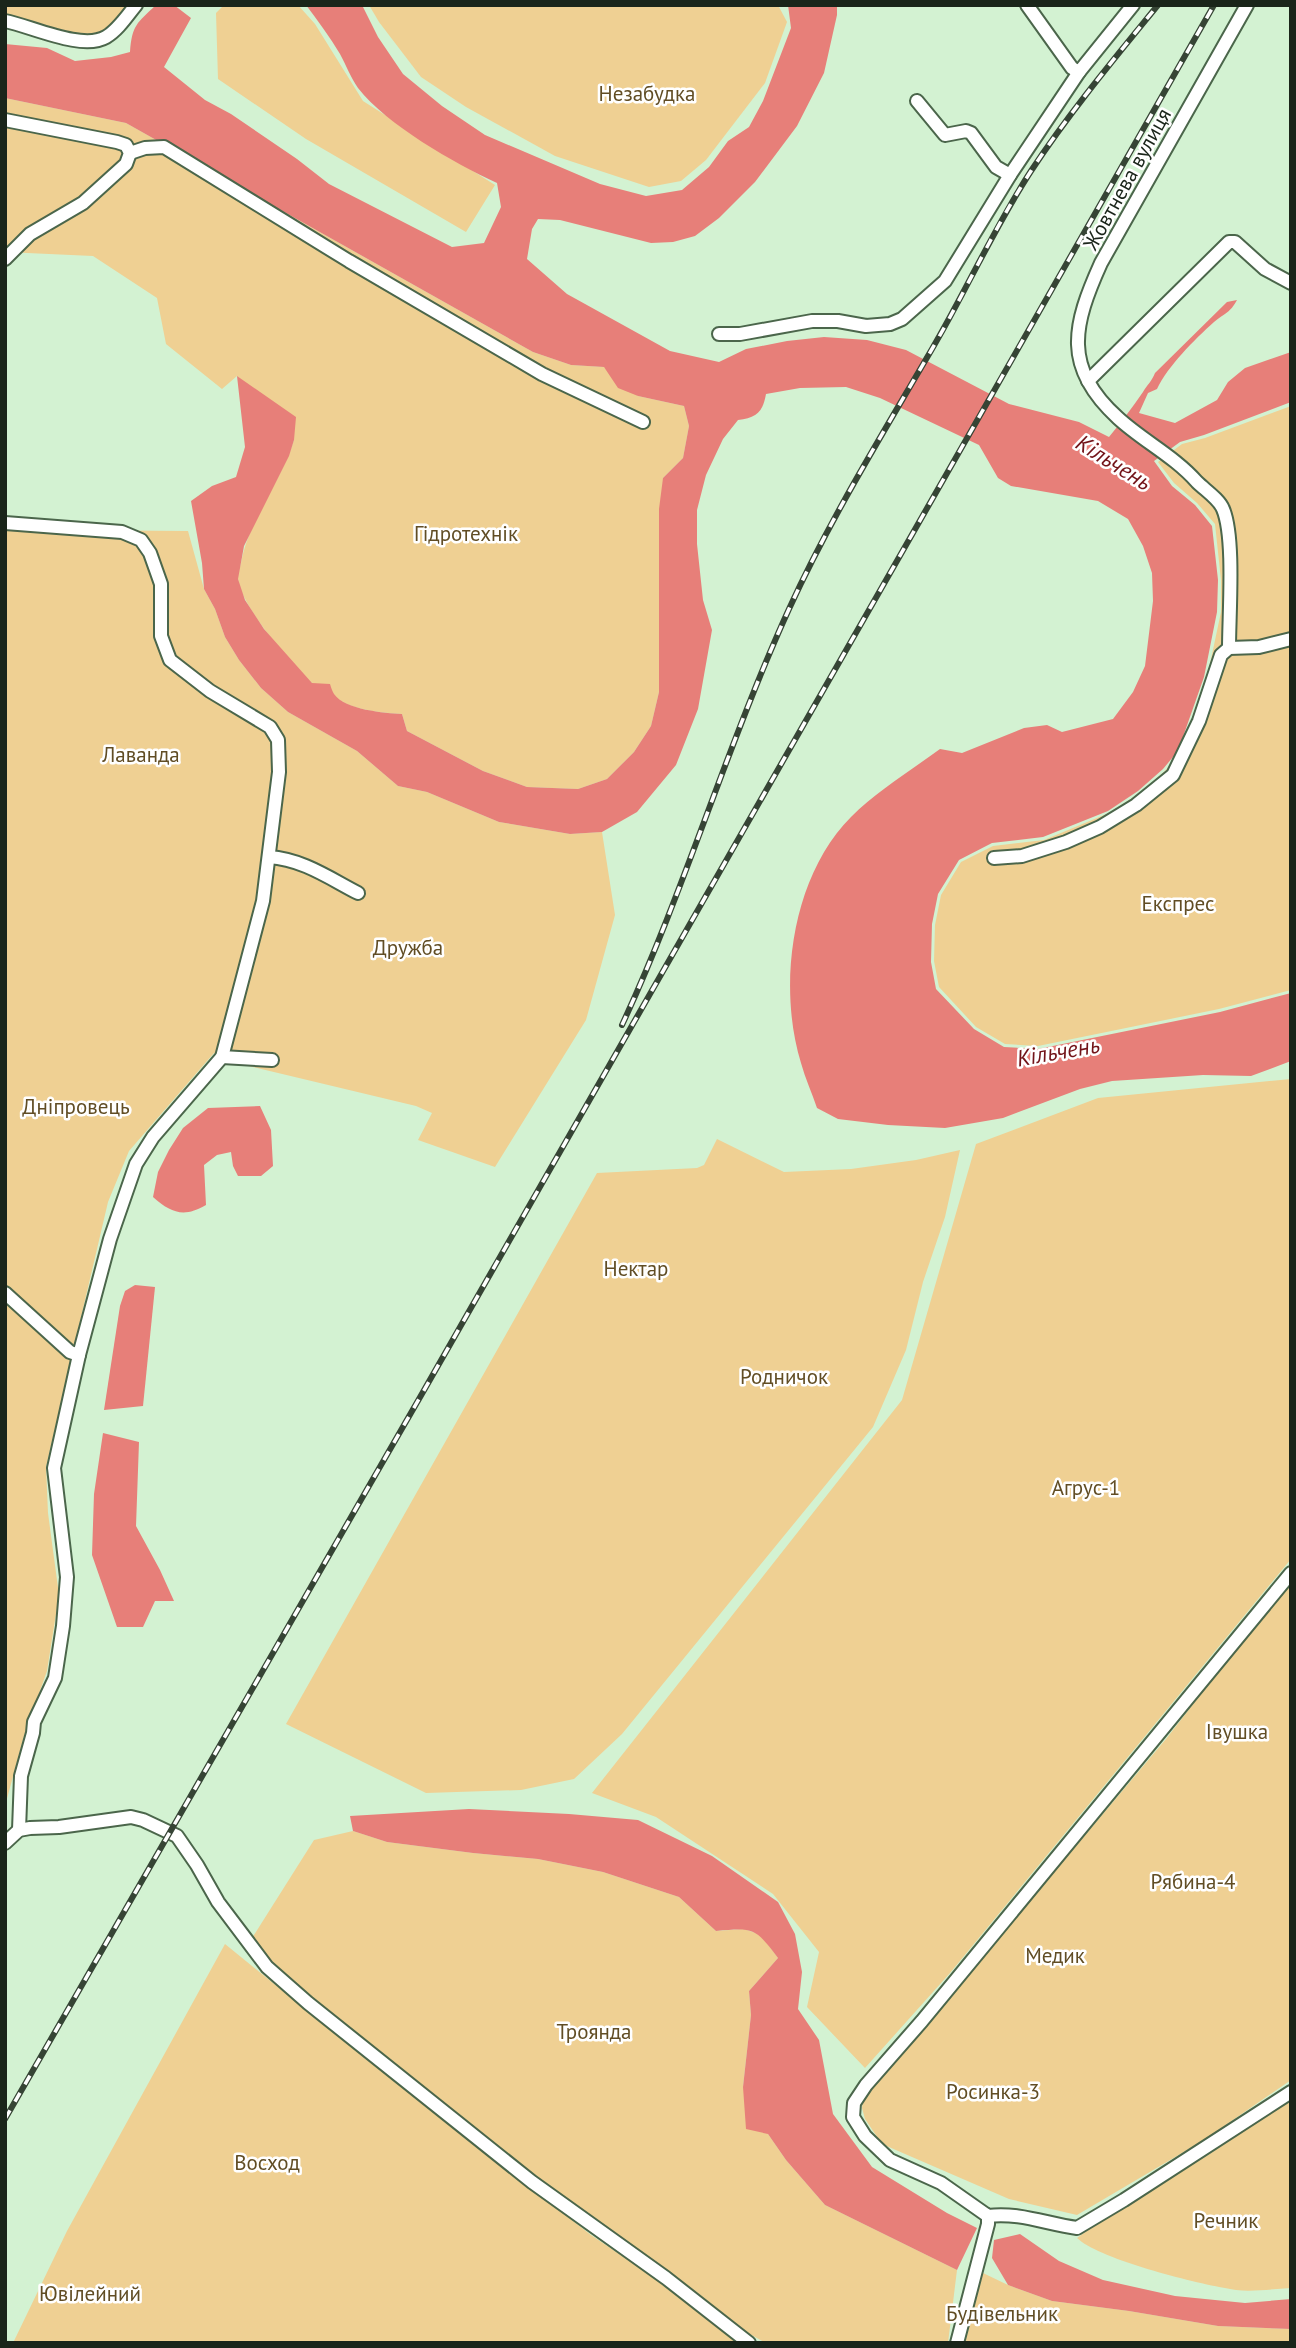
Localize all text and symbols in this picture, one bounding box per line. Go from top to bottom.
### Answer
park label: Незабудка [599,80,695,107]
street label: Жовтнева вулиця [1076,103,1177,256]
water label: Кільчень [1071,427,1157,497]
park label: Гідротехнік [414,520,518,547]
park label: Лаванда [101,741,180,768]
park label: Експрес [1141,890,1215,917]
park label: Дружба [373,934,443,961]
water label: Кільчень [1014,1029,1102,1073]
park label: Дніпровець [22,1093,130,1120]
park label: Нектар [604,1255,668,1282]
park label: Родничок [740,1363,828,1390]
park label: Агрус-1 [1052,1474,1120,1501]
park label: Івушка [1206,1718,1268,1745]
park label: Рябина-4 [1151,1868,1235,1895]
park label: Медик [1025,1942,1085,1969]
park label: Троянда [556,2018,632,2045]
park label: Росинка-3 [946,2078,1040,2105]
park label: Восход [234,2149,300,2176]
park label: Речник [1194,2207,1258,2234]
park label: Ювілейний [39,2280,141,2307]
park label: Будівельник [946,2300,1058,2327]

